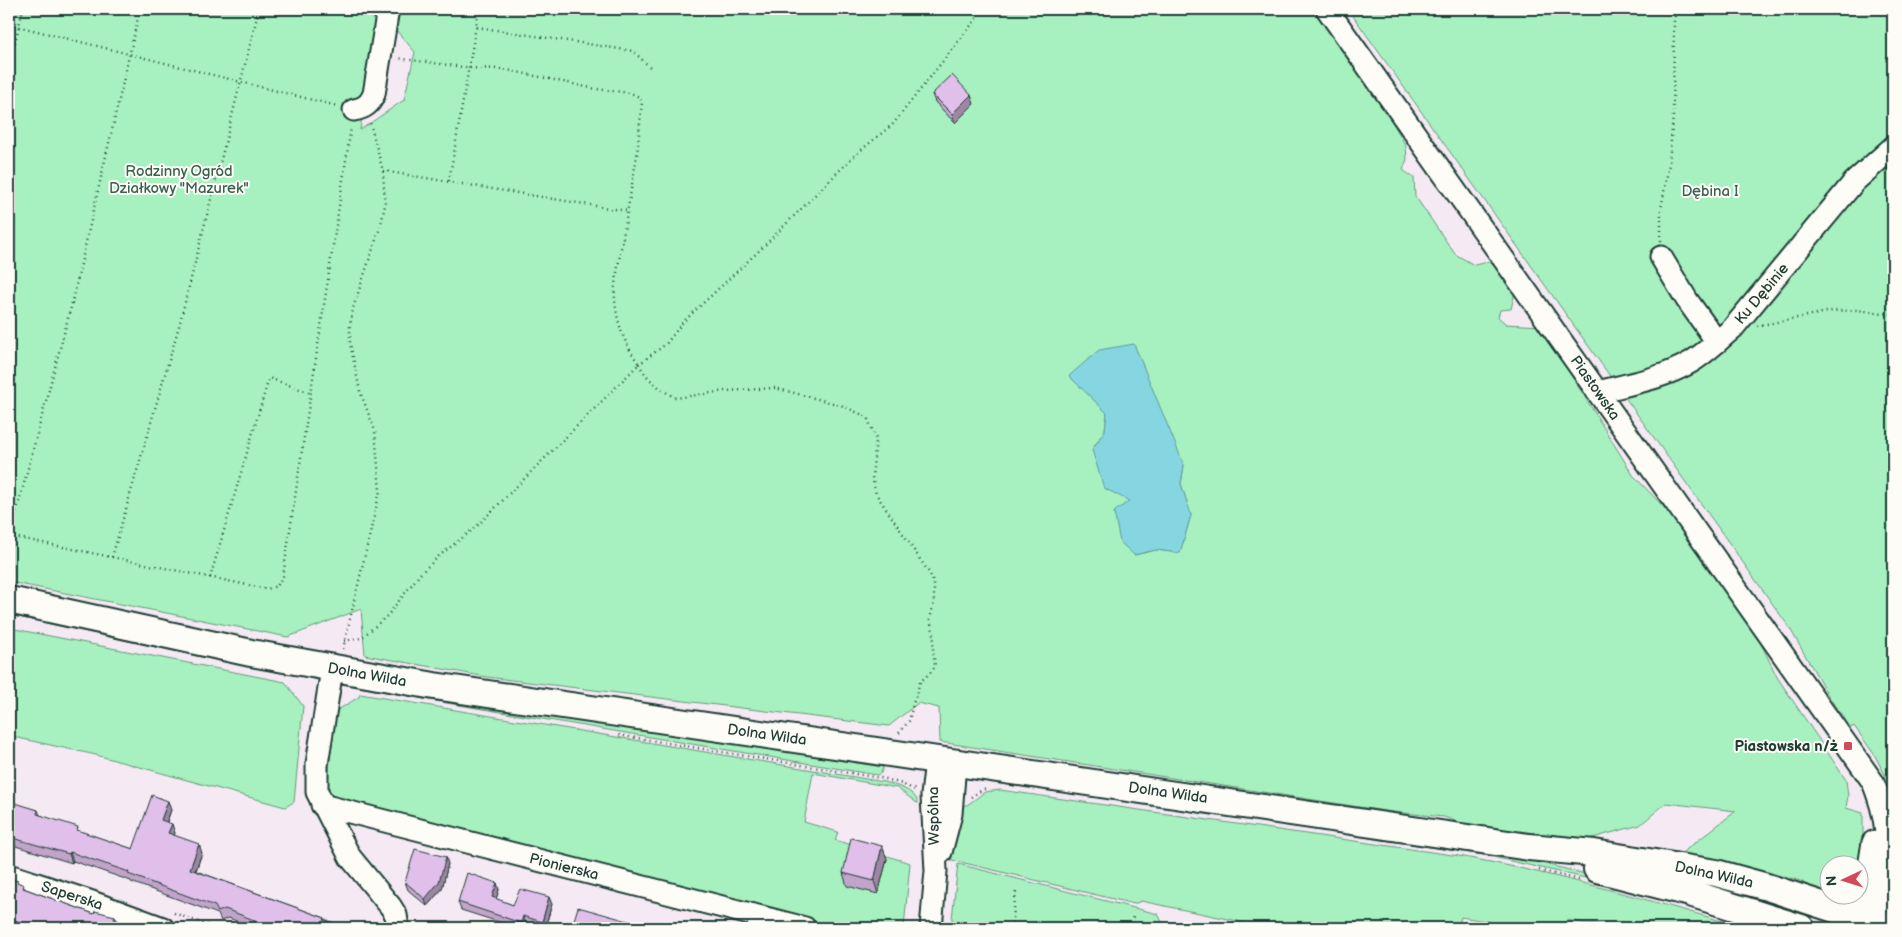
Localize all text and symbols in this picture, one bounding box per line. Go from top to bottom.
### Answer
park label: Rodzinny Ogród Działkowy "Mazurek" [109,162,249,198]
park label: Dębina I [1681,182,1739,201]
street label: Ku Dębinie [1731,259,1793,329]
street label: Piastowska [1566,352,1624,424]
street label: Dolna Wilda [326,659,408,691]
street label: Dolna Wilda [726,720,808,750]
place label: Piastowska n/ż [1735,737,1839,756]
marker: Piastowska n/ż [1842,740,1854,752]
street label: Dolna Wilda [1127,778,1209,808]
street label: Wspólna [924,787,944,845]
street label: Pionierska [527,849,601,885]
north arrow [1820,854,1870,904]
street label: Dolna Wilda [1673,857,1755,893]
text: N [1823,875,1840,887]
street label: Saperska [39,877,105,915]

